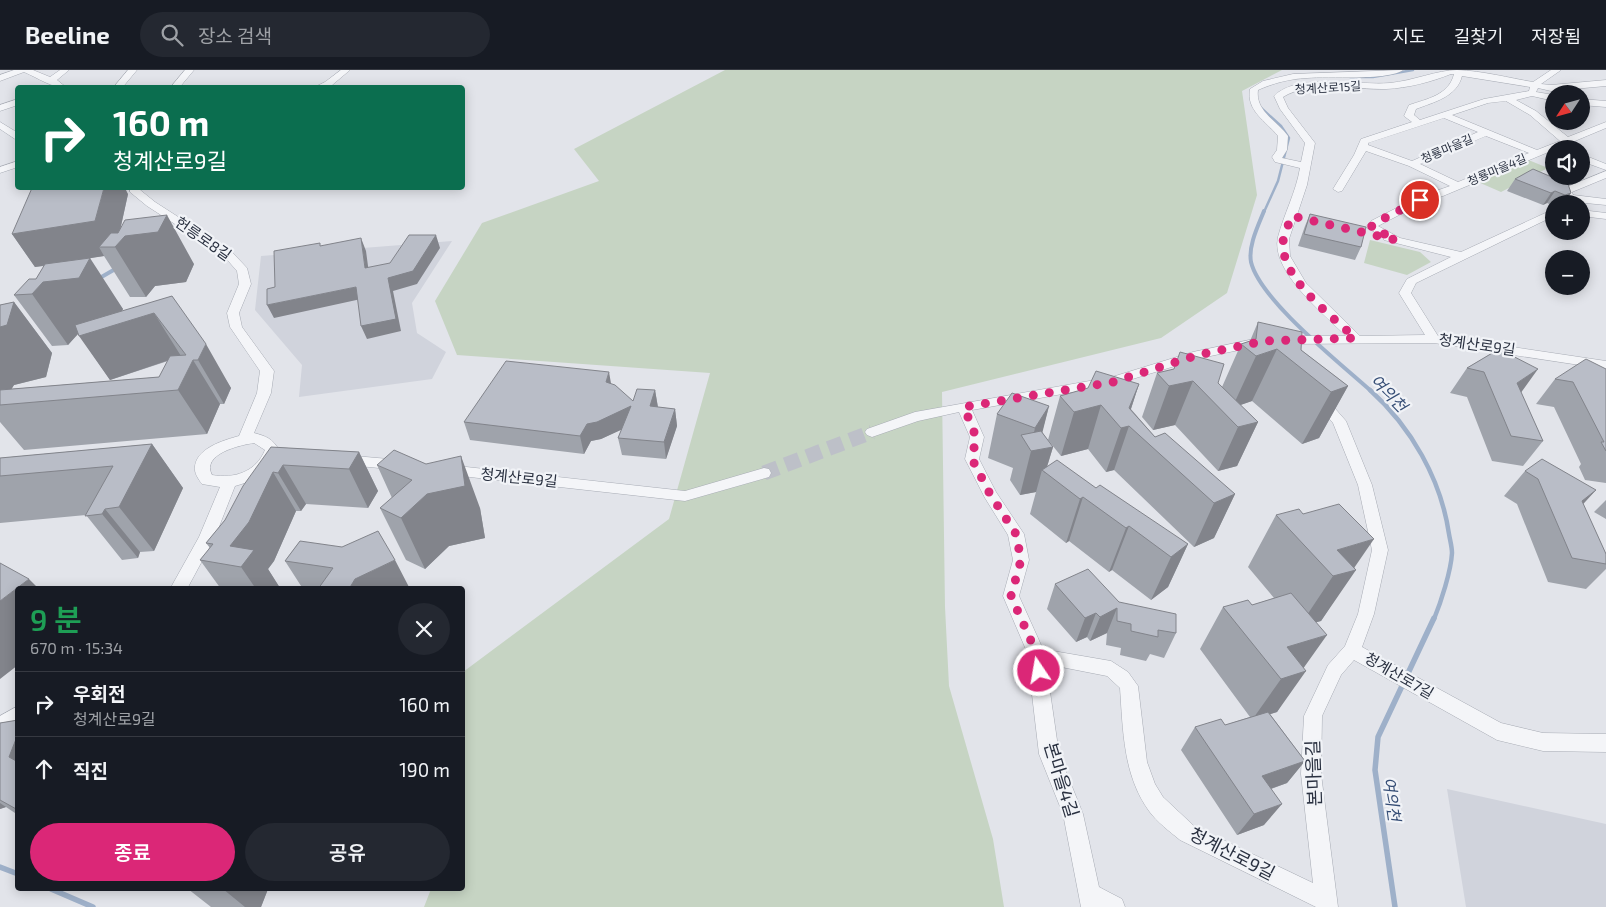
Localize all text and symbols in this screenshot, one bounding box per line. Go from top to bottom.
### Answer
search box [140,12,490,57]
text: Beeline [25,20,110,49]
icon: search [158,21,186,49]
text: 장소 검색 [198,24,272,47]
text: 지도 [1393,25,1426,47]
text: 길찾기 [1454,25,1503,47]
text: 저장됨 [1531,25,1581,47]
street label: 청계산로15길 [1294,78,1361,96]
north arrow [1545,85,1590,130]
map controls [1545,85,1590,295]
text: 160 m [113,101,209,143]
icon: right [30,105,95,170]
street label: 청룡마을길 [1418,131,1475,165]
button: sound [1545,140,1590,185]
text: 청계산로9길 [113,147,227,173]
street label: 청룡마을4길 [1465,150,1528,188]
pin [1399,179,1441,221]
icon: arrive [1406,186,1434,214]
button: + [1545,195,1590,240]
street label: 헌릉로8길 [172,212,235,264]
button: − [1545,250,1590,295]
street label: 청계산로9길 [1437,330,1517,358]
water label: 여의천 [1367,370,1413,417]
street label: 청계산로9길 [480,464,559,490]
text: 9 분 [30,601,82,637]
button: close [398,603,450,655]
text: 670 m · 15:34 [30,638,123,657]
position arrow [1012,644,1064,696]
street label: 청계산로7길 [1362,648,1437,702]
text: 우회전 [73,682,125,705]
icon: right [30,690,58,718]
text: 160 m [399,693,450,716]
text: 청계산로9길 [73,709,156,728]
street label: 본마을4길 [1040,740,1084,820]
street label: 본마을길 [1301,740,1325,807]
icon: ahead [30,755,58,783]
text: 190 m [399,758,450,781]
text: 직진 [73,759,108,782]
water label: 여의천 [1380,776,1405,824]
street label: 청계산로9길 [1186,822,1279,884]
button: 종료 [30,823,235,881]
button: 공유 [245,823,450,881]

